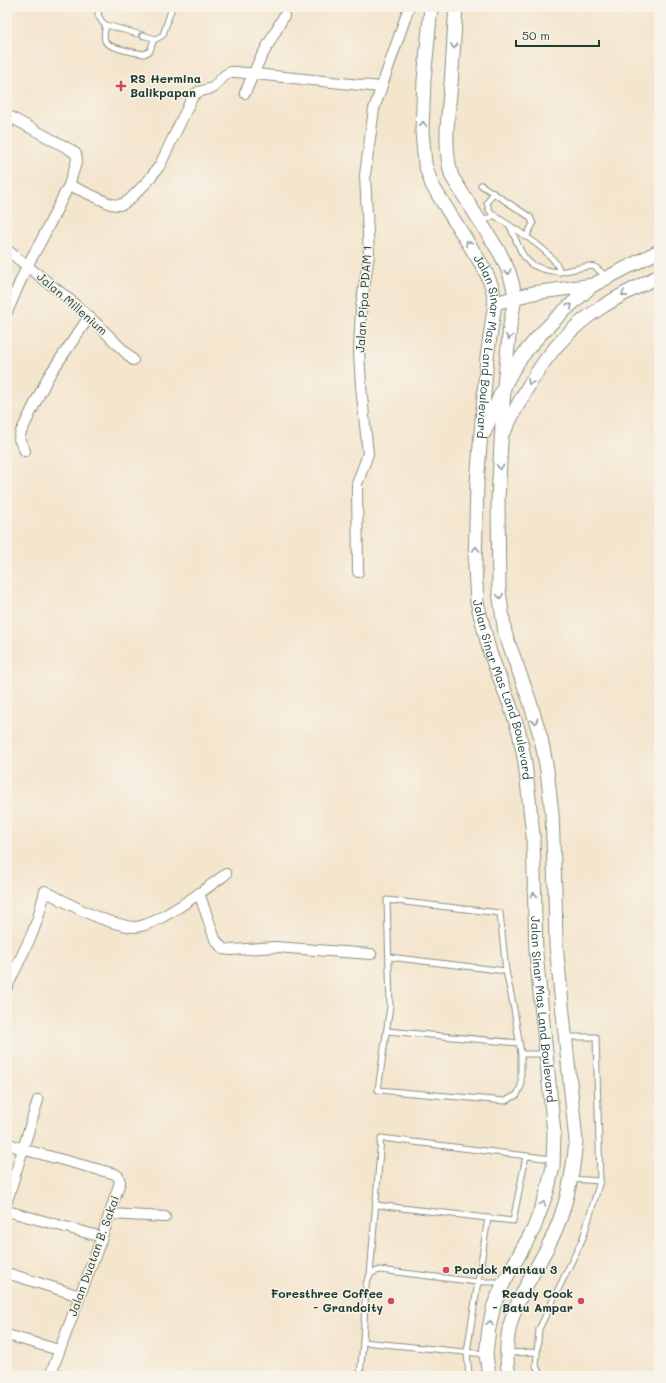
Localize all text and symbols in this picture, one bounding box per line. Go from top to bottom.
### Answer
scale bar [516,22,599,48]
text: 50 m [522,27,550,43]
one-way arrow [138,31,145,40]
one-way arrow [449,43,458,49]
place label: RS Hermina Balikpapan [130,70,201,100]
marker: RS Hermina Balikpapan [115,80,127,92]
one-way arrow [418,121,427,127]
one-way arrow [465,240,472,247]
street label: Jalan Pipa PDAM 1 [351,245,375,353]
street label: Jalan Sinar Mas Land Boulevard [470,251,504,439]
street label: Jalan Millenium [34,268,111,338]
one-way arrow [504,268,512,275]
one-way arrow [621,289,628,297]
one-way arrow [565,304,572,311]
one-way arrow [505,334,514,340]
one-way arrow [528,377,535,385]
one-way arrow [496,463,505,470]
one-way arrow [472,546,480,552]
one-way arrow [495,593,504,599]
street label: Jalan Sinar Mas Land Boulevard [470,598,536,781]
one-way arrow [530,717,539,724]
one-way arrow [530,892,538,898]
street label: Jalan Sinar Mas Land Boulevard [528,916,560,1104]
street label: Jalan Duatan B. Sakai [64,1193,122,1318]
one-way arrow [538,1201,546,1208]
place label: Pondok Mantau 3 [454,1261,557,1277]
marker: Pondok Mantau 3 [441,1265,451,1275]
place label: Foresthree Coffee - Grandcity [271,1285,383,1315]
place label: Ready Cook - Batu Ampar [493,1285,573,1315]
marker: Foresthree Coffee - Grandcity [386,1296,396,1306]
marker: Ready Cook - Batu Ampar [576,1296,586,1306]
one-way arrow [486,1319,494,1326]

